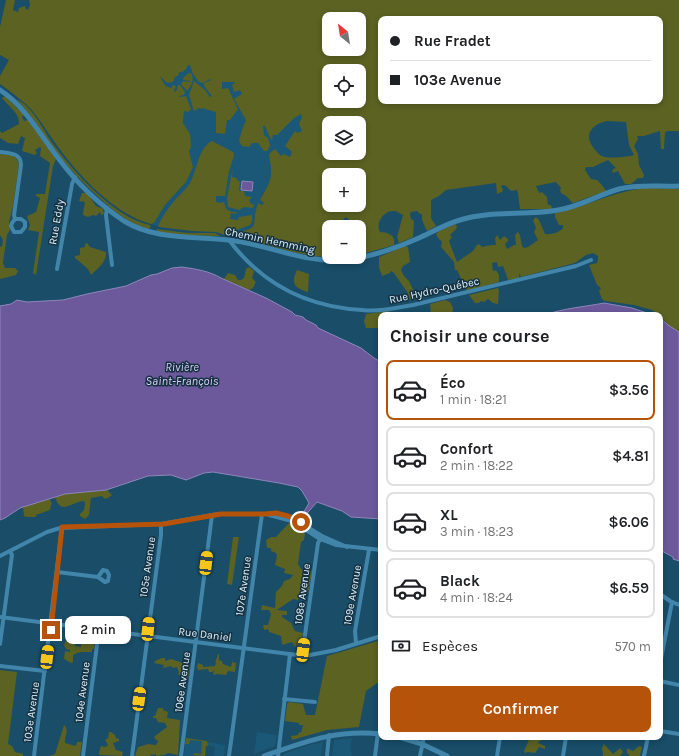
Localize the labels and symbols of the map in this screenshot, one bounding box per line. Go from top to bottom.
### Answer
north arrow [322,12,366,56]
street label: Rue Eddy [46,198,67,246]
street label: Chemin Hemming [224,225,317,257]
street label: Rue Hydro-Québec [388,275,481,306]
water label: Rivière Saint-François [146,360,219,388]
route start [292,513,310,531]
street label: 105e Avenue [137,536,158,598]
car [199,550,213,576]
street label: 107e Avenue [233,555,254,617]
street label: 108e Avenue [292,562,313,625]
street label: 109e Avenue [341,564,364,626]
callout: 2 min [65,616,131,644]
car [141,616,155,642]
route end [42,621,60,639]
street label: Rue Daniel [178,625,232,644]
car [295,637,311,663]
car [40,644,54,670]
street label: 106e Avenue [172,651,193,713]
street label: 104e Avenue [72,661,93,723]
street label: 103e Avenue [21,681,42,743]
car [131,686,147,712]

